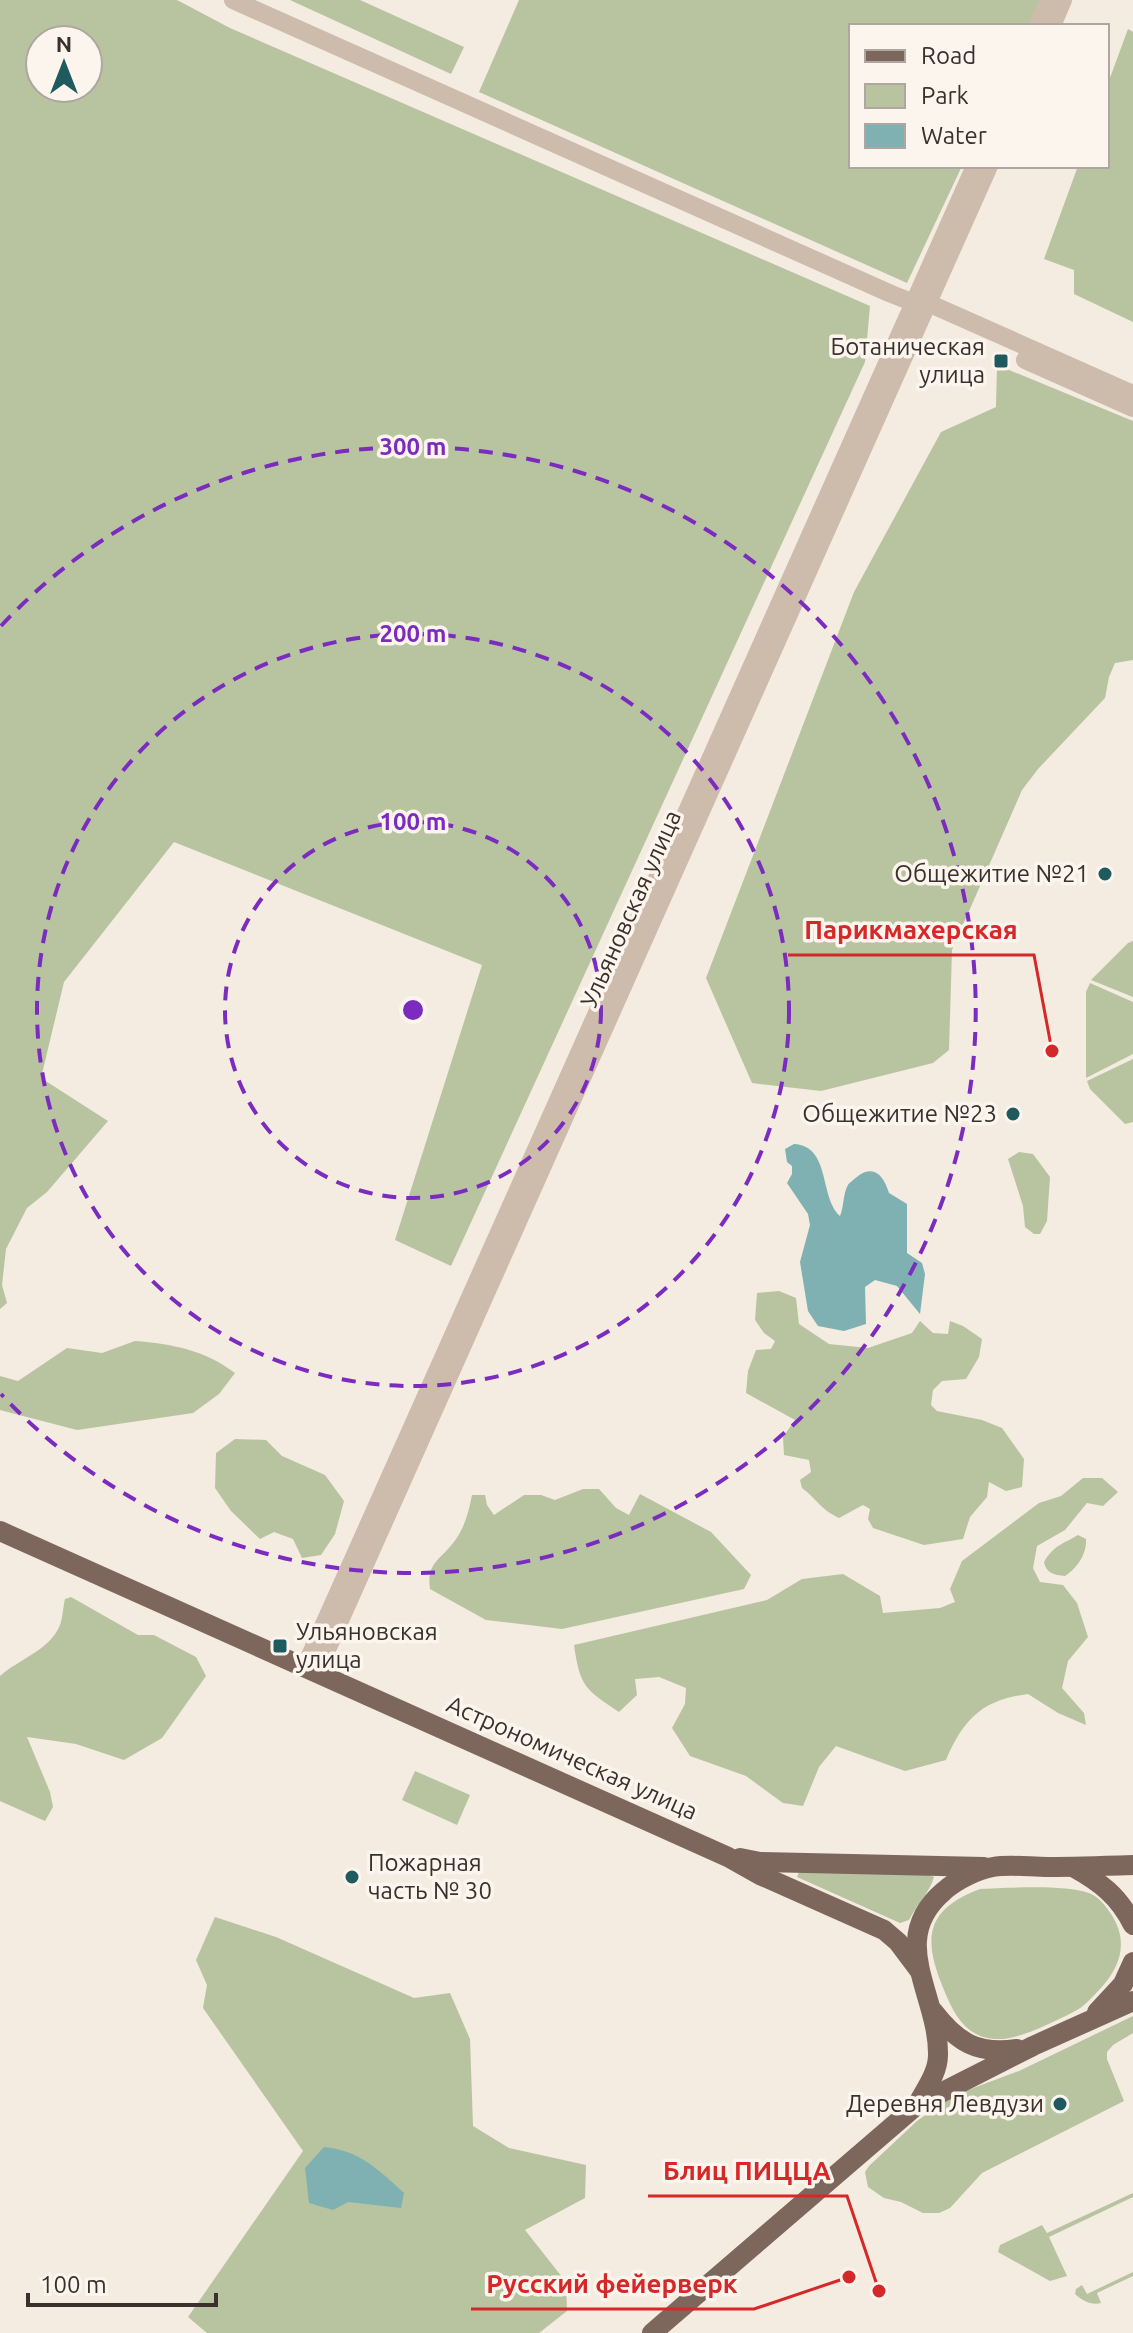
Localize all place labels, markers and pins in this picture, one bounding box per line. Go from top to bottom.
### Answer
place label: Ботаническая улица [830,333,985,388]
marker: Ботаническая улица [992,352,1010,370]
place label: Общежитие №21 [894,860,1089,887]
marker: Общежитие №21 [1096,865,1114,883]
callout: Парикмахерская [788,905,1034,955]
centre of rings [399,996,427,1024]
place label: Общежитие №23 [802,1100,997,1127]
marker: Общежитие №23 [1004,1105,1022,1123]
place label: Ульяновская улица [296,1618,438,1673]
marker: Ульяновская улица [271,1637,289,1655]
place label: Пожарная часть № 30 [368,1849,492,1904]
marker: Пожарная часть № 30 [343,1868,361,1886]
place label: Деревня Левдузи [846,2090,1044,2117]
marker: Деревня Левдузи [1051,2095,1069,2113]
callout: Блиц ПИЦЦА [648,2146,847,2196]
callout: Русский фейерверк [471,2259,754,2309]

